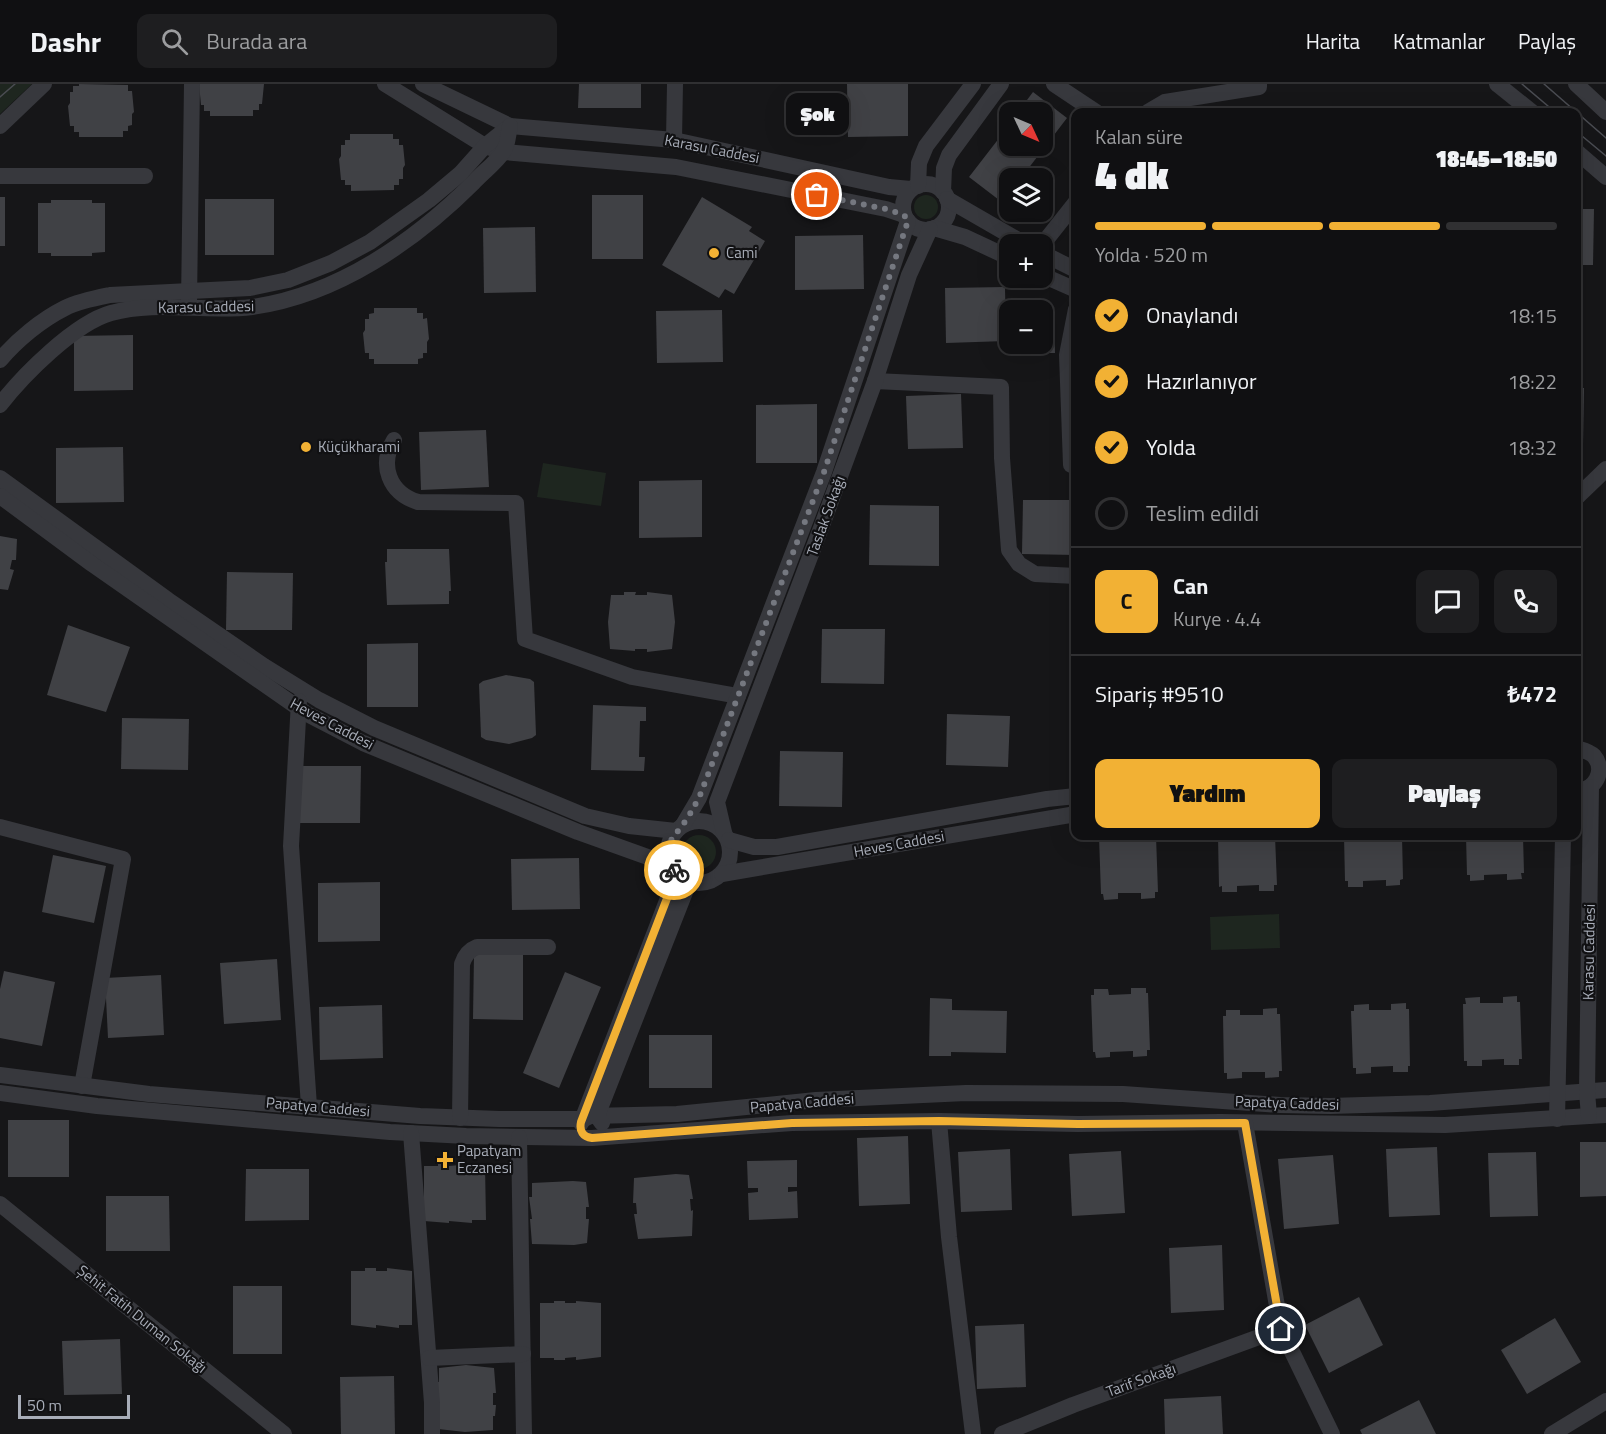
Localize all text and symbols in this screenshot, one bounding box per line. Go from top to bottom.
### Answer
search box [137,14,557,68]
text: Dashr [30,20,101,63]
text: Burada ara [206,24,307,58]
icon: search [158,25,191,58]
text: Harita [1306,25,1360,57]
text: Katmanlar [1393,25,1485,57]
text: Paylaş [1518,25,1576,57]
callout: Şok [786,93,848,135]
text: Şok [801,98,834,129]
north arrow [999,102,1053,156]
map controls [999,102,1053,354]
text: Kalan süre [1095,121,1183,152]
street label: Karasu Caddesi [663,128,762,169]
text: 18:45–18:50 [1435,142,1557,176]
text: 4 dk [1095,145,1169,204]
button: layers [999,168,1053,222]
pin [791,169,842,220]
icon: bag [800,178,833,211]
button: + [999,234,1053,288]
text: Yolda · 520 m [1095,239,1208,270]
place label: Cami [726,241,758,264]
marker: Cami [707,246,721,260]
street label: Karasu Caddesi [158,294,254,319]
text: Onaylandı [1146,298,1238,332]
icon: check [1095,299,1128,332]
button: − [999,300,1053,354]
text: 18:15 [1508,300,1557,331]
text: Hazırlanıyor [1146,364,1257,398]
icon: check [1095,365,1128,398]
text: 18:22 [1508,366,1557,397]
text: Yolda [1146,430,1196,464]
icon: check [1095,431,1128,464]
text: 18:32 [1508,432,1557,463]
place label: Küçükharami [318,435,400,458]
marker: Küçükharami [299,440,313,454]
street label: Taslak Sokağı [800,472,851,559]
text: Teslim edildi [1146,496,1259,530]
text: Can [1173,569,1208,603]
button: chat [1416,570,1479,633]
button: phone [1494,570,1557,633]
text: C [1121,584,1132,618]
text: Kurye · 4.4 [1173,603,1261,634]
text: Sipariş #9510 [1095,677,1223,711]
text: ₺472 [1507,677,1557,711]
street label: Heves Caddesi [286,692,378,755]
button: Yardım [1095,759,1320,828]
button: Paylaş [1332,759,1557,828]
street label: Heves Caddesi [852,824,946,863]
courier [644,840,704,900]
icon: bike [658,854,691,887]
street label: Karasu Caddesi [1576,904,1601,1000]
street label: Papatya Caddesi [749,1086,855,1119]
street label: Papatya Caddesi [1234,1089,1340,1116]
street label: Papatya Caddesi [265,1090,371,1123]
place label: Papatyam Eczanesi [457,1139,521,1179]
marker: Papatyam Eczanesi [438,1153,452,1167]
street label: Şehit Fatih Duman Sokağı [72,1259,212,1378]
pin [1255,1303,1306,1354]
icon: home [1264,1312,1297,1345]
street label: Tarif Sokağı [1103,1356,1179,1403]
scale bar [18,1392,130,1420]
text: 50 m [27,1393,62,1417]

